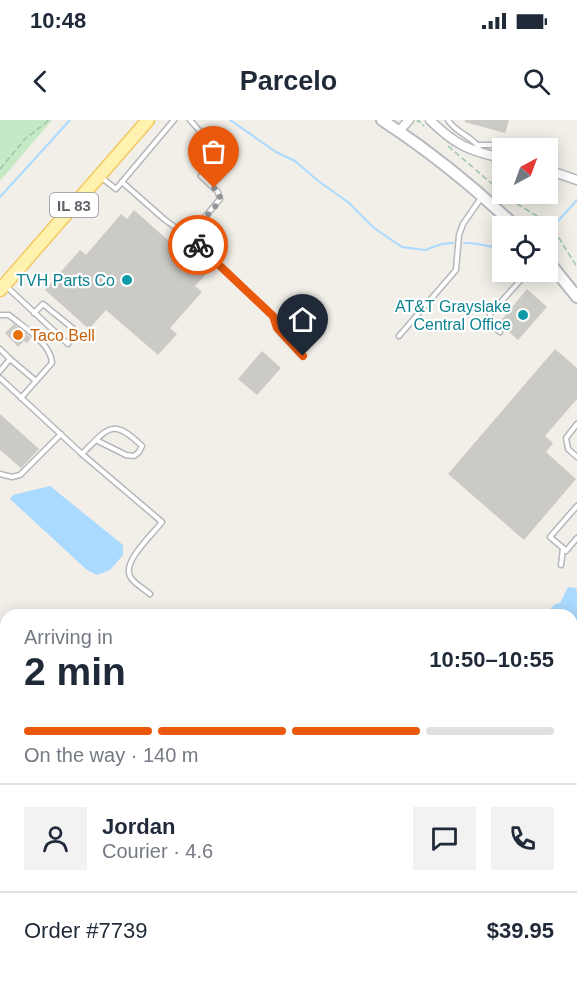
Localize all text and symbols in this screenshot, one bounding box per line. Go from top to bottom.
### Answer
text: 10:48 [30,8,86,33]
icon: back [24,65,57,98]
icon: search [520,65,553,98]
text: Parcelo [240,66,337,96]
pin [188,126,239,188]
icon: bag [197,135,230,168]
north arrow [492,138,558,204]
map controls [492,138,558,282]
road number: IL 83 [50,193,98,217]
courier [168,215,228,275]
button: locate [492,216,558,282]
icon: bike [182,229,215,262]
place label: TVH Parts Co [16,272,115,289]
marker: TVH Parts Co [120,273,134,287]
pin [277,294,328,356]
place label: AT&T Grayslake Central Office [395,298,511,333]
icon: home [286,303,319,336]
marker: AT&T Grayslake Central Office [516,308,530,322]
place label: Taco Bell [30,327,95,344]
marker: Taco Bell [11,328,25,342]
text: Arriving in [24,626,113,648]
text: 10:50–10:55 [429,647,554,672]
text: 2 min [24,650,126,693]
text: On the way · 140 m [24,744,199,766]
button: person [24,807,87,870]
button: chat [413,807,476,870]
button: phone [491,807,554,870]
text: Jordan [102,814,175,839]
text: Courier · 4.6 [102,840,213,862]
text: Order #7739 [24,918,148,943]
text: $39.95 [487,918,554,943]

